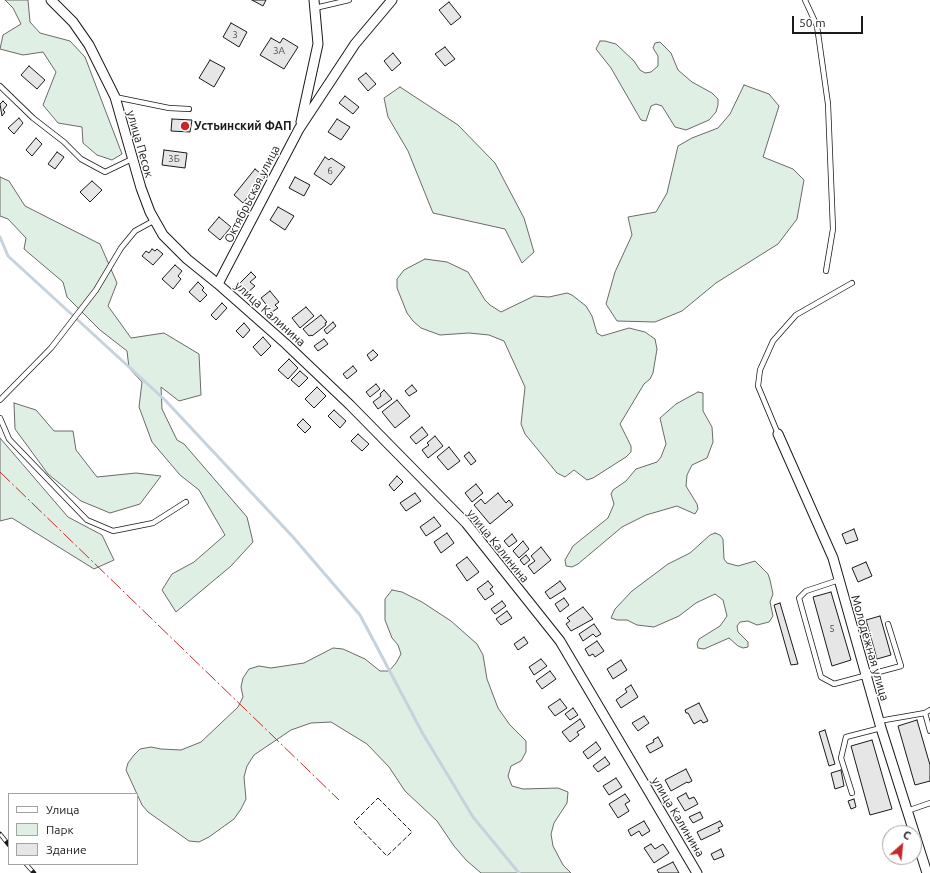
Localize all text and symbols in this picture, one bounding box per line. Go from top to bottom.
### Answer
scale bar [794,8,865,34]
text: 50 m [799,16,826,29]
house number: 3 [232,29,238,41]
house number: 3А [273,45,285,57]
street label: улица Песок [124,109,156,179]
place label: Устьинский ФАП [194,119,292,133]
marker: Устьинский ФАП [179,120,191,132]
street label: Октябрьская улица [221,143,283,245]
house number: 3Б [168,153,180,165]
house number: 6 [327,165,333,177]
street label: улица Калинина [232,278,308,350]
street label: улица Калинина [464,506,532,586]
street label: Молодёжная улица [848,594,892,702]
house number: 5 [829,623,835,635]
street label: улица Калинина [649,775,707,859]
legend [8,793,138,865]
text: Улица [46,803,79,816]
text: Парк [46,823,74,836]
north arrow [882,825,922,865]
text: С [901,828,913,842]
text: Здание [46,843,87,856]

